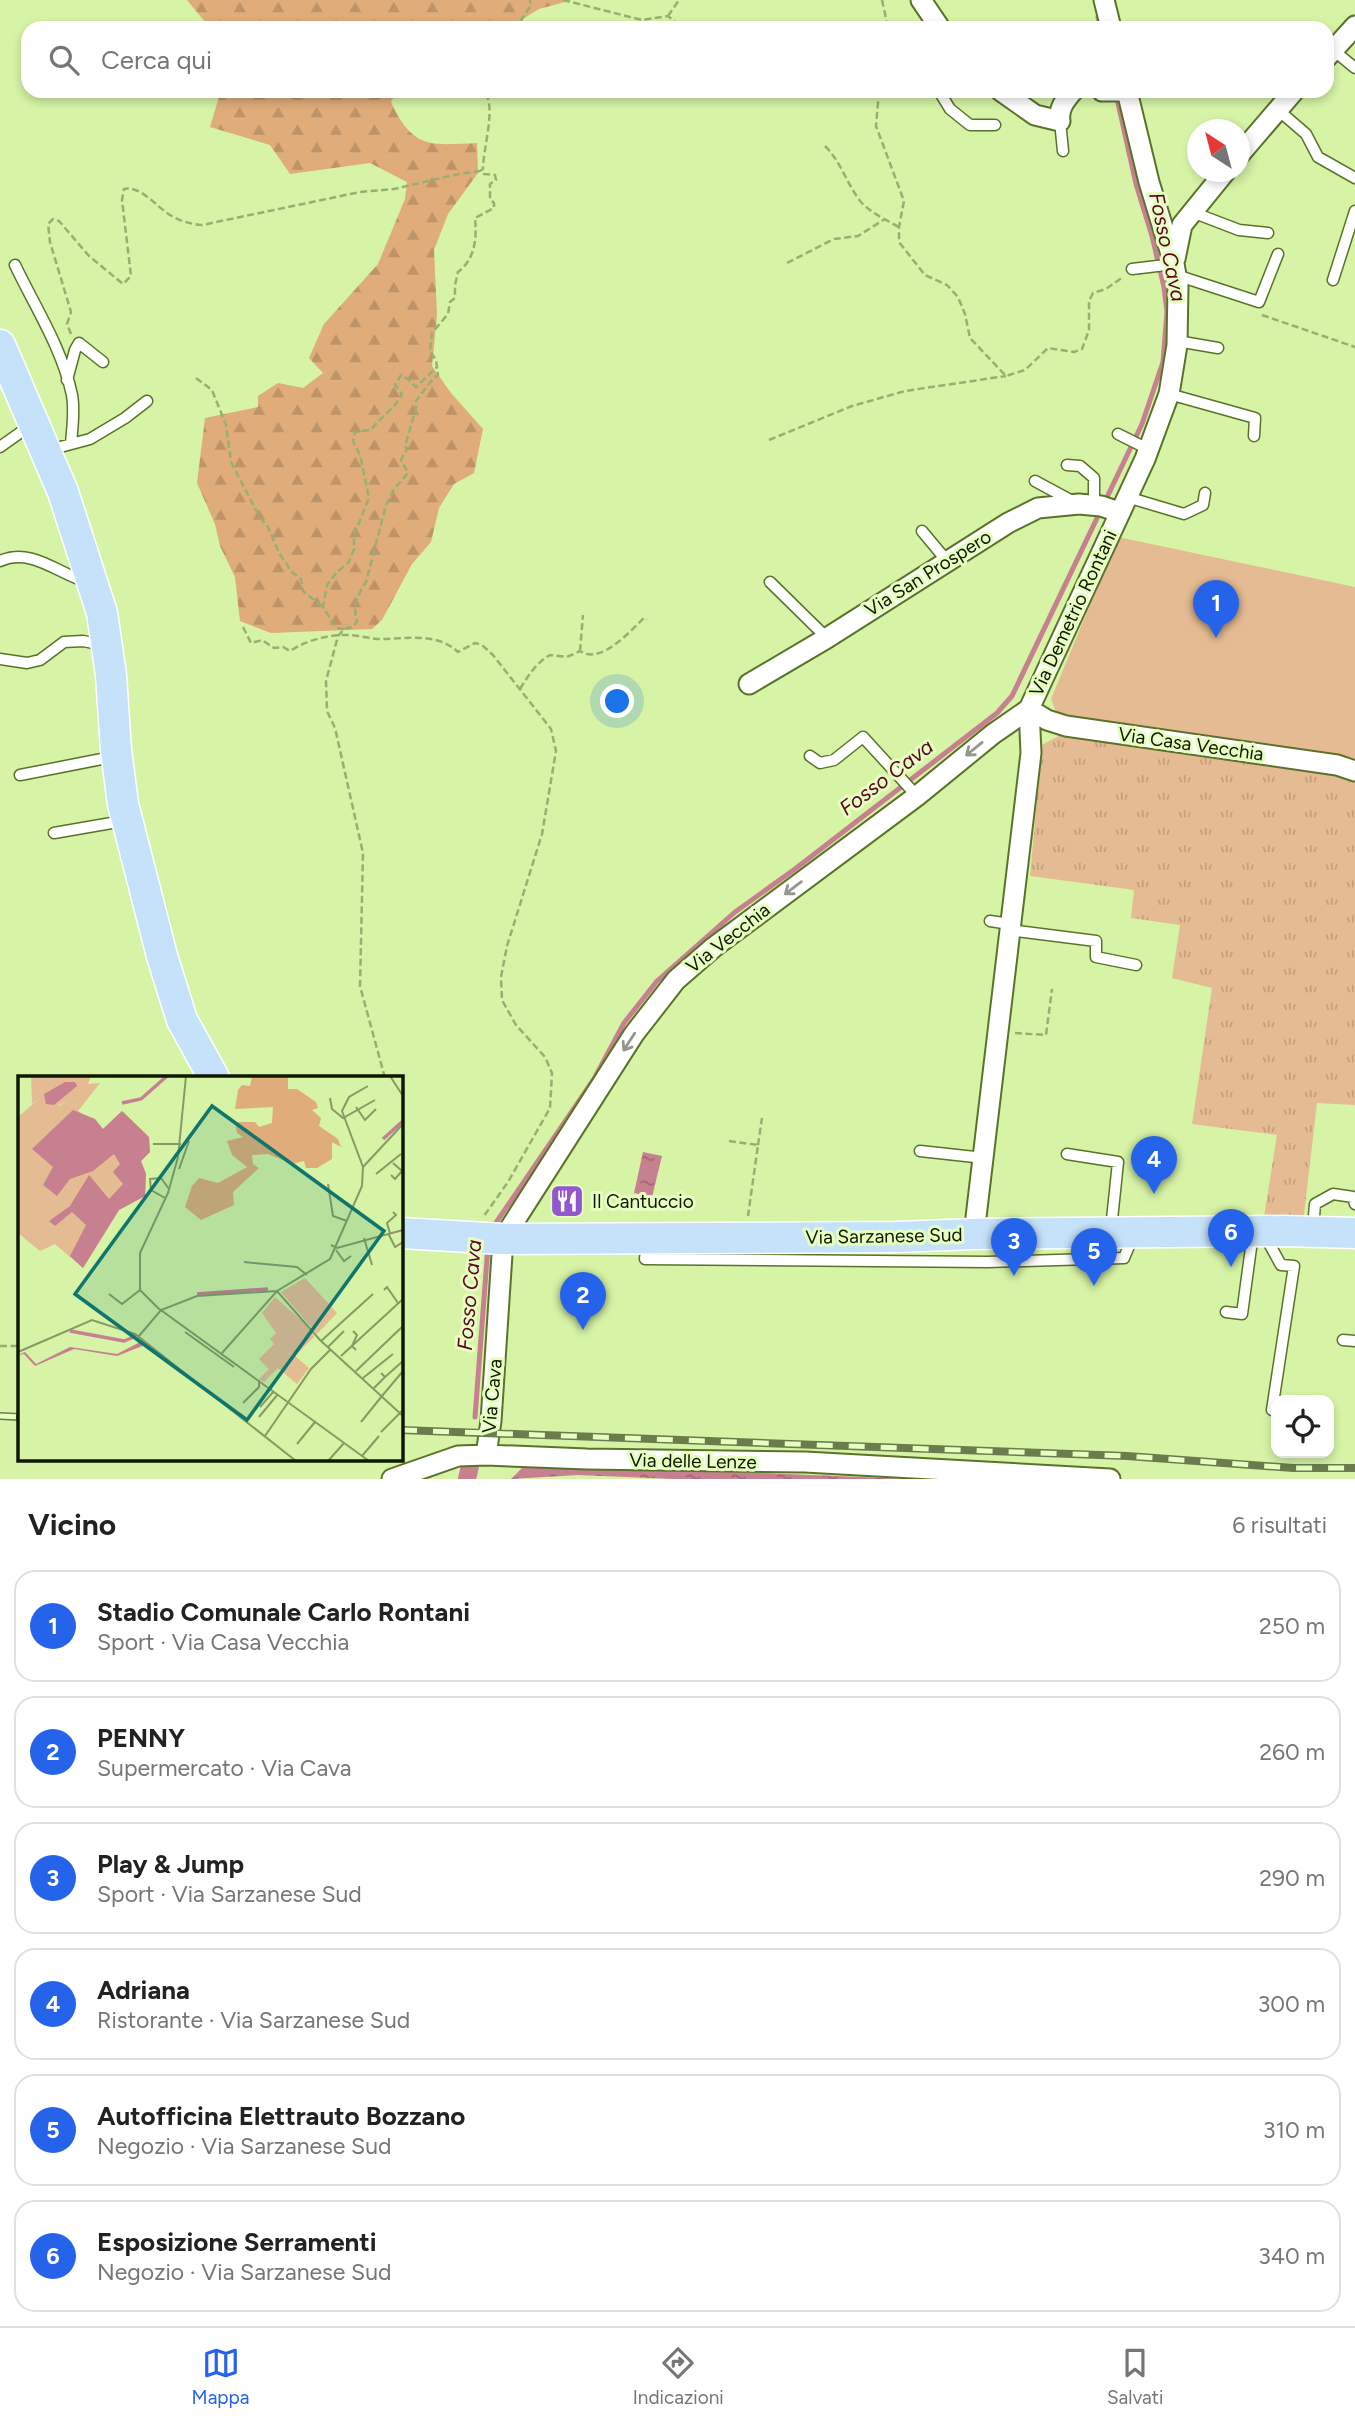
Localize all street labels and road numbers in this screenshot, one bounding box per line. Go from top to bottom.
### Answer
street label: Via San Prospero [860,525,996,621]
street label: Via Demetrio Rontani [1024,526,1122,700]
street label: Via Casa Vecchia [1117,722,1265,766]
street label: Via Vecchia [682,898,774,978]
street label: Via Sarzanese Sud [805,1223,963,1249]
street label: Via Cava [477,1358,507,1434]
street label: Via delle Lenze [629,1448,757,1474]

